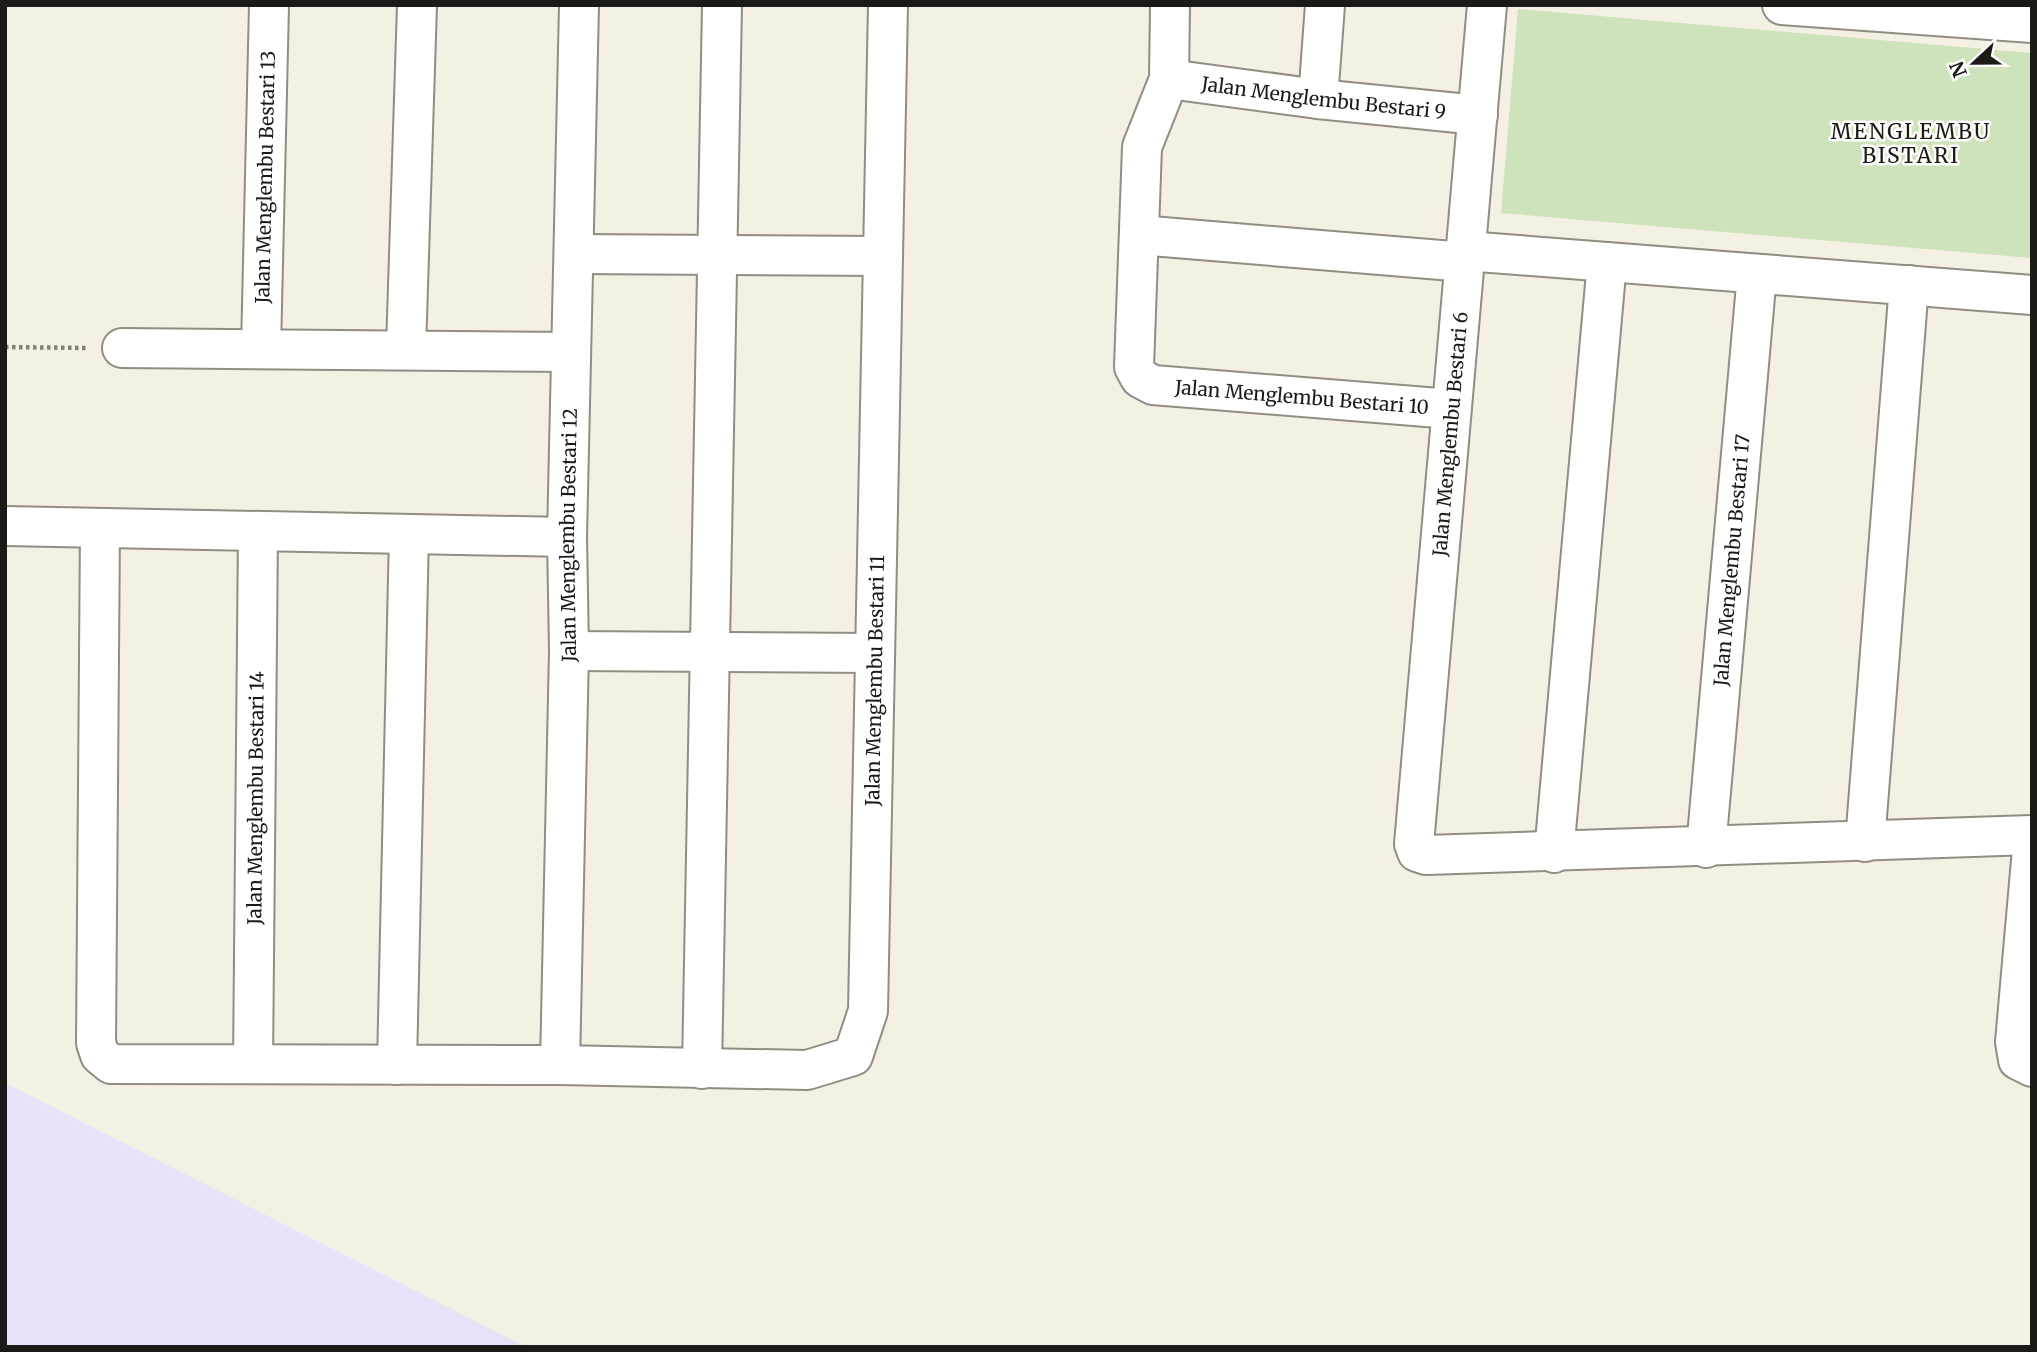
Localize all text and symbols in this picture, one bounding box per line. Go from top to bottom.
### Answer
north arrow [1939,28,2009,98]
street label: Jalan Menglembu Bestari 13 [250,50,280,305]
text: N [1944,58,1972,81]
street label: Jalan Menglembu Bestari 9 [1199,71,1447,124]
district label: MENGLEMBU BISTARI [1831,118,1991,169]
street label: Jalan Menglembu Bestari 6 [1427,311,1473,558]
street label: Jalan Menglembu Bestari 10 [1173,375,1430,419]
street label: Jalan Menglembu Bestari 12 [555,408,582,663]
street label: Jalan Menglembu Bestari 17 [1708,433,1755,688]
street label: Jalan Menglembu Bestari 11 [860,554,889,807]
street label: Jalan Menglembu Bestari 14 [242,671,269,926]

